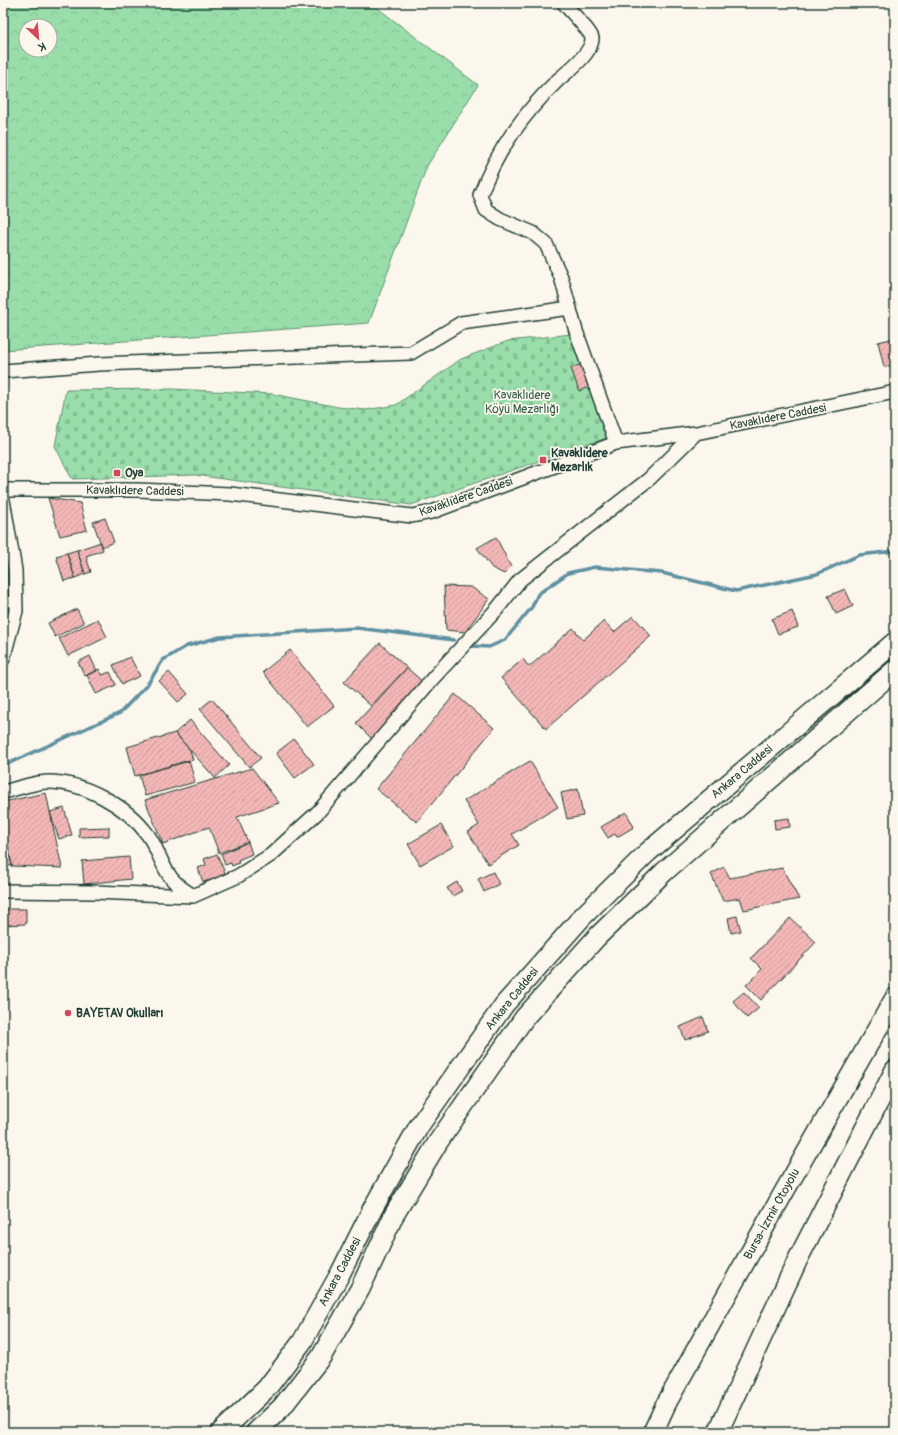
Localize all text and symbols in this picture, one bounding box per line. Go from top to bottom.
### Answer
north arrow [18,18,58,58]
text: K [36,39,48,54]
park label: Kavaklıdere Köyü Mezarlığı [485,388,559,417]
street label: Kavaklıdere Caddesi [729,400,827,434]
place label: Kavaklıdere Mezarlık [551,446,609,475]
marker: Kavaklıdere Mezarlık [538,455,548,465]
place label: Oya [125,466,144,481]
marker: Oya [112,468,122,478]
street label: Kavaklıdere Caddesi [417,474,515,520]
street label: Kavaklıdere Caddesi [86,483,184,499]
street label: Ankara Caddesi [708,742,776,802]
street label: Ankara Caddesi [482,965,542,1033]
place label: BAYETAV Okulları [76,1006,164,1021]
marker: BAYETAV Okulları [63,1008,73,1018]
street label: Bursa-İzmir Otoyolu [740,1165,803,1262]
street label: Ankara Caddesi [316,1235,364,1309]

